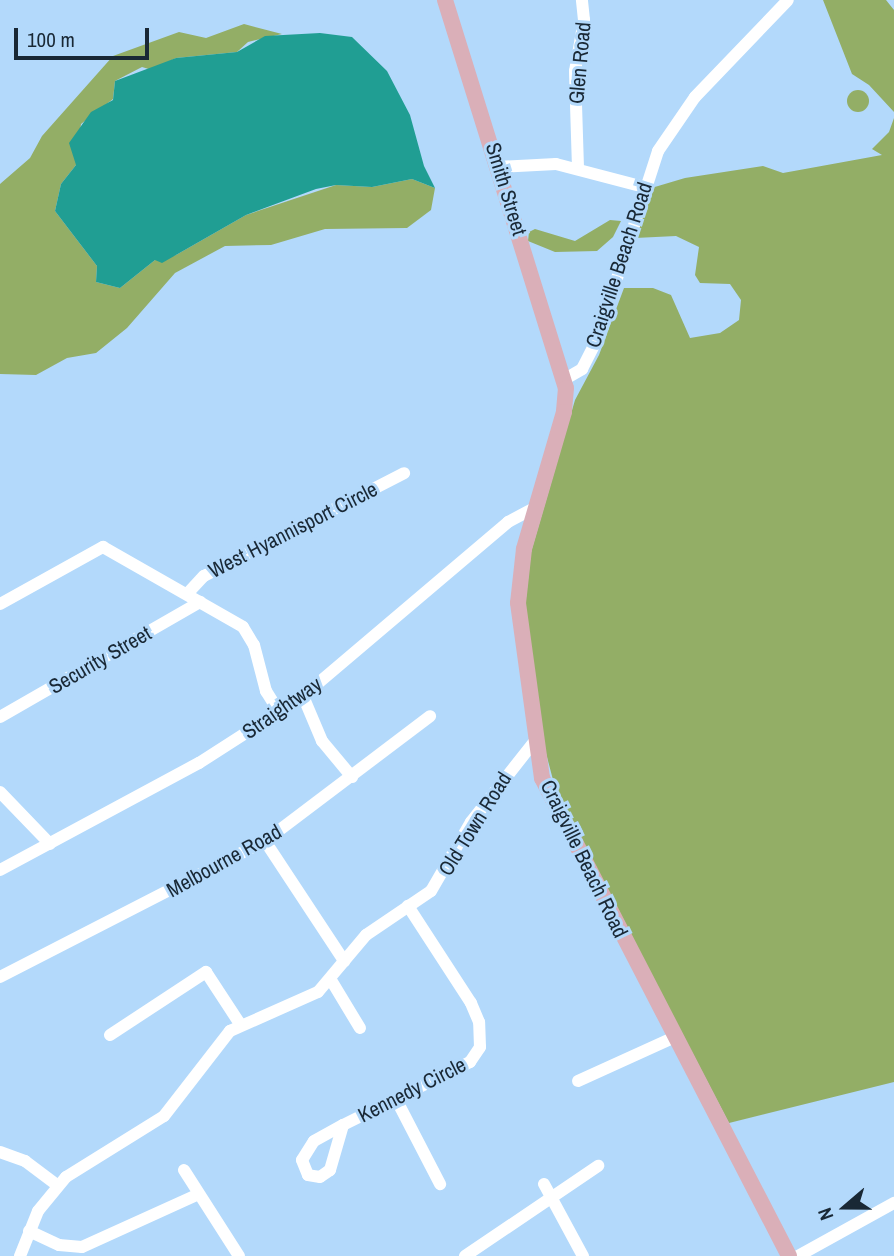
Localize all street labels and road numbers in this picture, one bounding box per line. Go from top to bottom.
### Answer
street label: Glen Road [564,21,596,105]
street label: Smith Street [480,140,532,238]
street label: Craigville Beach Road [580,179,658,351]
street label: West Hyannisport Circle [204,476,382,584]
street label: Security Street [44,621,156,699]
street label: Straightway [238,672,326,744]
street label: Old Town Road [433,767,517,881]
street label: Craigville Beach Road [535,776,633,942]
street label: Melbourne Road [162,819,286,903]
street label: Kennedy Circle [354,1052,470,1128]

